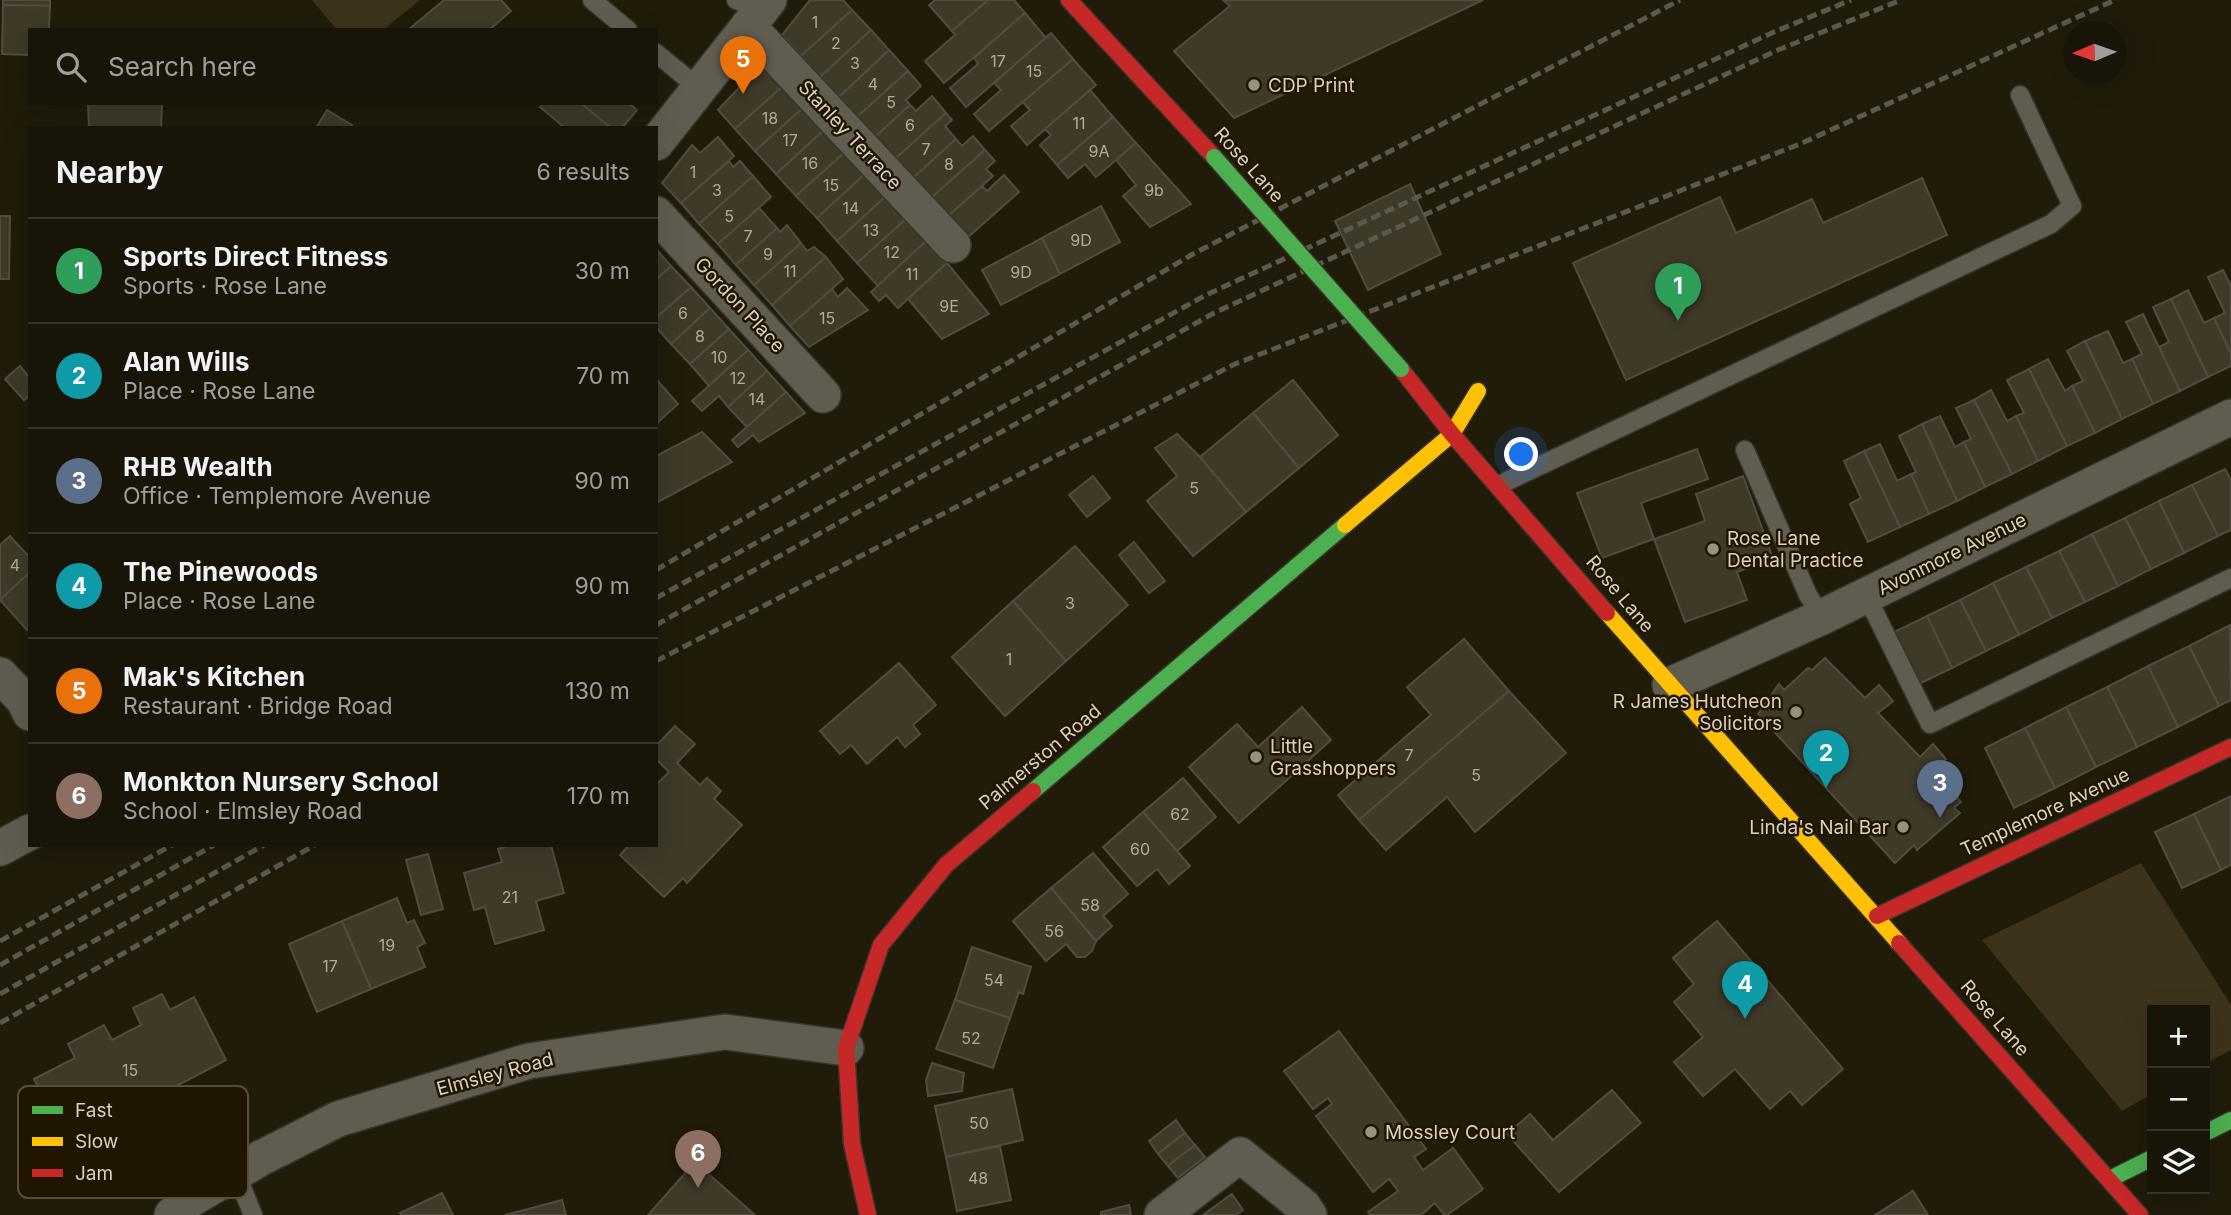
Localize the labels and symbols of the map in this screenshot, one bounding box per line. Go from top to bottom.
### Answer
house number: 1 [812,12,818,32]
north arrow [2063,21,2126,84]
house number: 2 [831,33,841,53]
pin: 5 [720,36,766,94]
house number: 17 [990,51,1006,71]
house number: 3 [850,53,860,73]
house number: 15 [1026,61,1042,81]
house number: 4 [868,74,878,94]
place label: CDP Print [1268,74,1355,97]
street label: Stanley Terrace [794,76,906,194]
marker: CDP Print [1246,77,1262,93]
house number: 5 [886,92,896,112]
house number: 18 [762,108,778,128]
house number: 11 [1072,113,1086,133]
house number: 6 [905,115,915,135]
street label: Rose Lane [1209,123,1289,207]
house number: 17 [782,130,798,150]
house number: 7 [921,139,931,159]
house number: 9A [1089,141,1109,161]
house number: 16 [802,153,818,173]
house number: 8 [944,154,954,174]
house number: 1 [690,162,696,182]
house number: 15 [823,175,839,195]
house number: 3 [712,180,722,200]
house number: 9b [1144,180,1164,200]
house number: 14 [843,198,859,218]
house number: 5 [724,206,734,226]
house number: 13 [863,220,879,240]
house number: 7 [743,226,753,246]
house number: 9D [1070,230,1092,250]
house number: 12 [884,242,900,262]
house number: 9 [763,244,773,264]
street label: Gordon Place [690,253,790,357]
house number: 11 [783,261,797,281]
house number: 9D [1010,262,1032,282]
pin: 1 [1655,263,1701,321]
house number: 11 [905,264,919,284]
house number: 9E [939,296,959,316]
house number: 6 [678,303,688,323]
house number: 15 [819,308,835,328]
house number: 8 [695,326,705,346]
house number: 10 [711,347,727,367]
house number: 12 [730,368,746,388]
house number: 14 [749,389,765,409]
your location [1504,437,1538,471]
house number: 5 [1189,478,1199,498]
street label: Avonmore Avenue [1874,508,2030,600]
place label: Rose Lane Dental Practice [1727,527,1864,572]
marker: Rose Lane Dental Practice [1705,541,1721,557]
street label: Rose Lane [1581,551,1659,637]
house number: 4 [10,555,20,575]
house number: 3 [1065,593,1075,613]
house number: 1 [1006,649,1012,669]
place label: R James Hutcheon Solicitors [1613,690,1782,735]
street label: Palmerston Road [974,699,1106,815]
marker: R James Hutcheon Solicitors [1788,704,1804,720]
pin: 2 [1803,730,1849,788]
place label: Little Grasshoppers [1270,735,1396,780]
house number: 7 [1404,745,1414,765]
marker: Little Grasshoppers [1248,749,1264,765]
pin: 3 [1917,760,1963,818]
street label: Templemore Avenue [1957,763,2133,861]
house number: 5 [1471,765,1481,785]
house number: 62 [1170,804,1190,824]
place label: Linda's Nail Bar [1749,816,1889,839]
marker: Linda's Nail Bar [1895,819,1911,835]
house number: 60 [1130,839,1150,859]
house number: 21 [502,887,518,907]
house number: 58 [1080,895,1100,915]
house number: 56 [1044,921,1064,941]
house number: 19 [379,935,395,955]
house number: 17 [322,956,338,976]
pin: 4 [1722,961,1768,1019]
house number: 54 [984,970,1004,990]
street label: Rose Lane [1956,975,2034,1061]
house number: 52 [961,1028,981,1048]
street label: Elmsley Road [434,1047,556,1101]
house number: 15 [122,1060,138,1080]
legend [18,1086,248,1198]
text: Fast [75,1099,113,1122]
house number: 50 [969,1113,989,1133]
place label: Mossley Court [1385,1121,1515,1144]
marker: Mossley Court [1363,1124,1379,1140]
text: Slow [75,1130,118,1153]
pin: 6 [675,1130,721,1188]
text: Jam [75,1162,113,1185]
house number: 48 [968,1168,988,1188]

